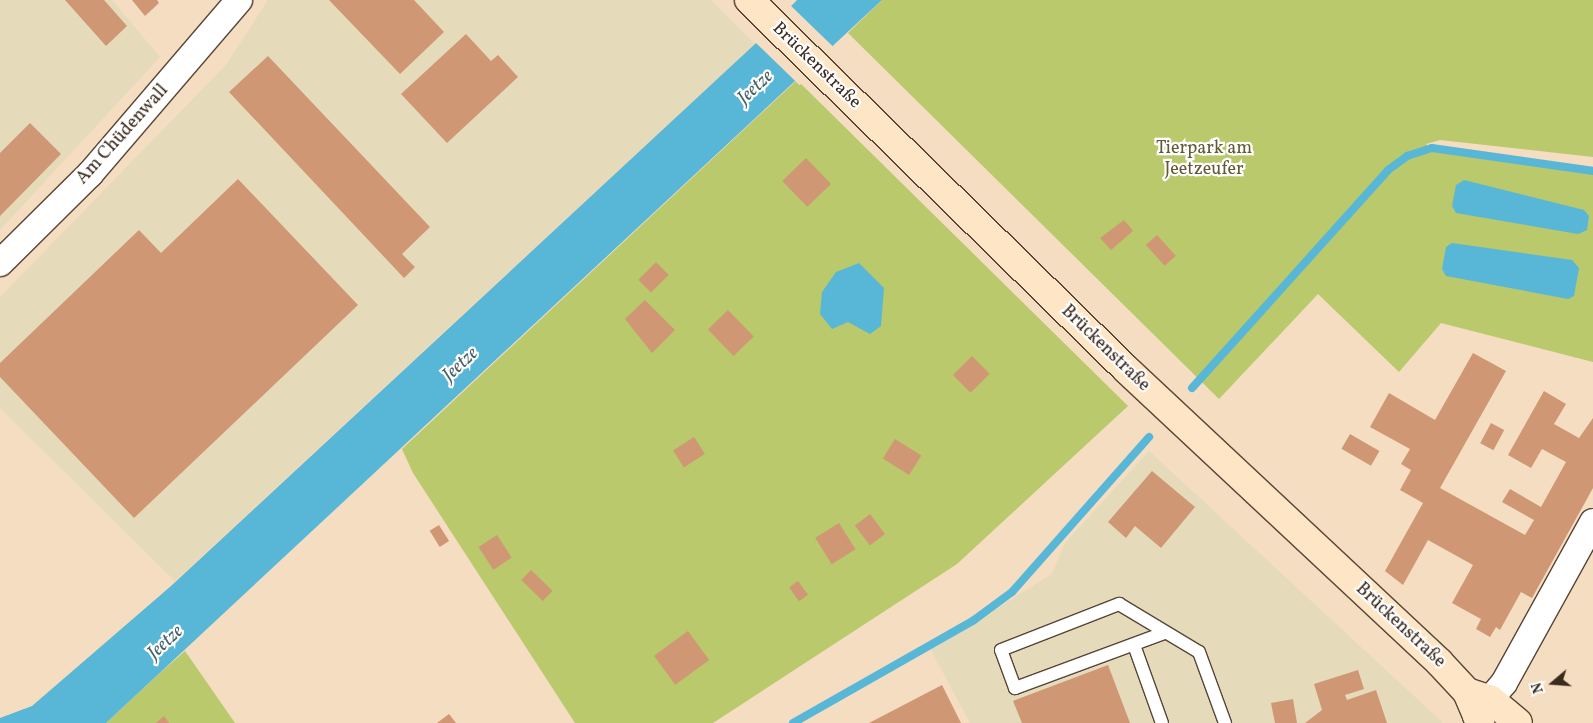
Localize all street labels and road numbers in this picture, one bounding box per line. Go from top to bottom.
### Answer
street label: Brückenstraße [767,18,865,114]
street label: Am Chüdenwall [72,81,174,189]
street label: Brückenstraße [1056,301,1154,397]
street label: Brückenstraße [1351,579,1449,673]

